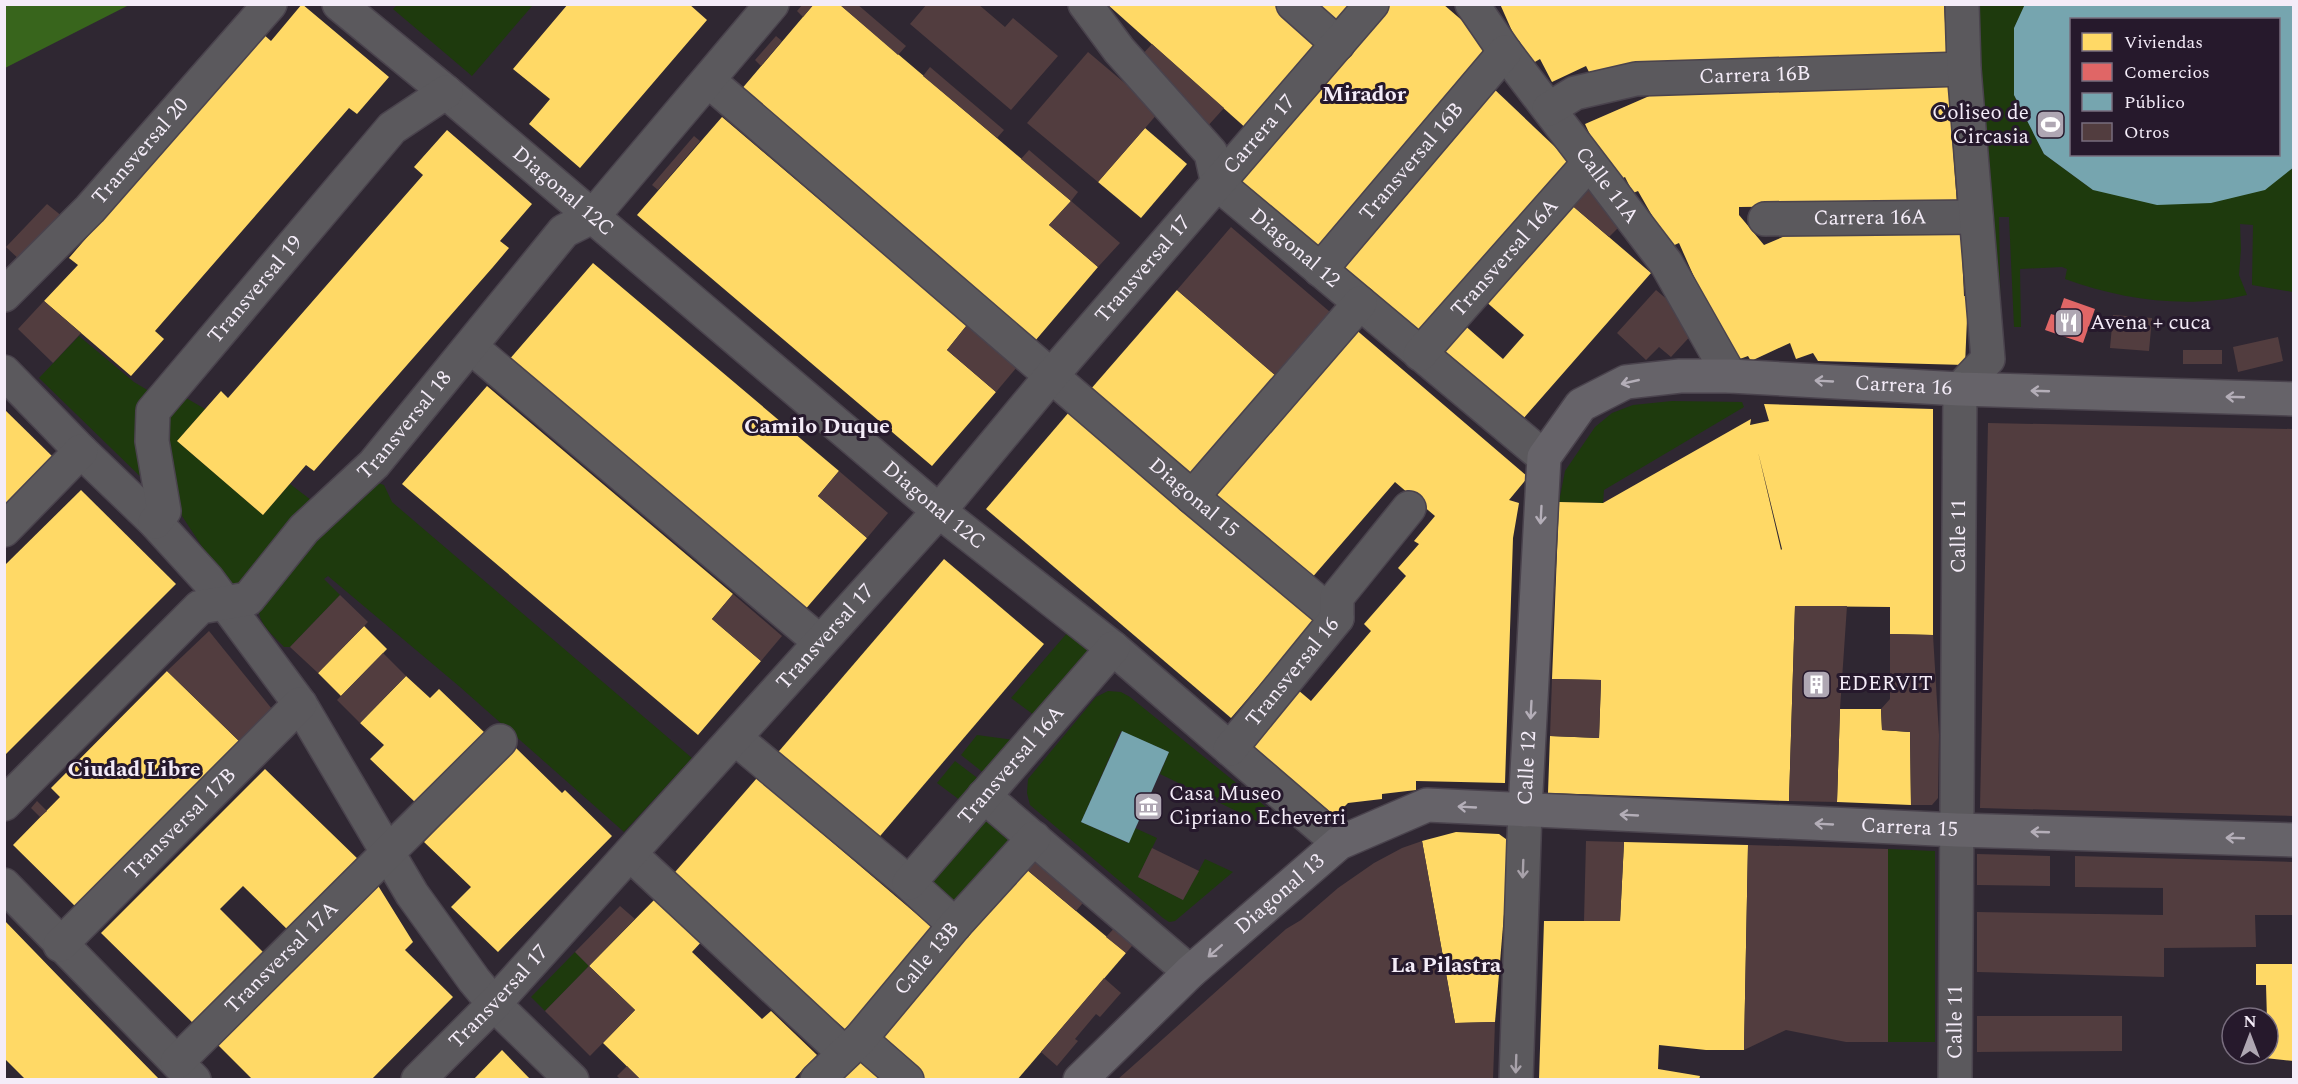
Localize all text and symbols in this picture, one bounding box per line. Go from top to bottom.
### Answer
legend [2070,18,2280,156]
text: Viviendas [2124,29,2203,56]
street label: Carrera 16B [1699,58,1811,93]
text: Comercios [2124,59,2210,86]
district label: Mirador [1322,78,1407,111]
street label: Carrera 17 [1215,87,1303,182]
text: Público [2124,89,2185,116]
street label: Transversal 20 [84,91,197,213]
street label: Transversal 16B [1352,95,1472,228]
place label: Coliseo de Circasia [1932,97,2030,153]
sports icon: Coliseo de Circasia [2034,109,2066,141]
text: Otros [2124,119,2170,146]
street label: Diagonal 12C [505,139,621,244]
street label: Calle 11A [1567,140,1647,231]
street label: Transversal 16A [1443,191,1567,325]
street label: Diagonal 12 [1242,200,1347,296]
street label: Carrera 16A [1813,201,1927,235]
street label: Transversal 17 [1087,208,1199,330]
street label: Transversal 19 [200,228,311,351]
restaurant icon: Avena + cuca [2053,307,2085,339]
place label: Avena + cuca [2090,307,2211,339]
street label: Transversal 18 [350,364,460,488]
street label: Carrera 16 [1854,367,1953,405]
one-way arrow [1815,376,1835,387]
one-way arrow [1621,377,1640,389]
one-way arrow [2031,386,2051,397]
one-way arrow [2226,392,2246,403]
district label: Camilo Duque [744,410,890,443]
street label: Diagonal 15 [1141,450,1246,546]
street label: Diagonal 12C [875,453,992,558]
street label: Calle 11 [1943,499,1975,573]
one-way arrow [1535,505,1546,525]
street label: Transversal 17 [769,576,882,697]
street label: Transversal 16 [1238,610,1347,734]
building icon: EDERVIT [1801,668,1833,700]
place label: EDERVIT [1838,668,1933,700]
street label: Transversal 16A [950,698,1073,832]
one-way arrow [1525,699,1536,719]
street label: Calle 12 [1509,730,1545,806]
district label: Ciudad Libre [67,753,201,786]
street label: Transversal 17B [117,760,244,887]
place label: Casa Museo Cipriano Echeverri [1169,778,1346,834]
museum icon: Casa Museo Cipriano Echeverri [1132,790,1164,822]
one-way arrow [1457,802,1477,813]
street label: Carrera 15 [1860,809,1959,846]
one-way arrow [1620,810,1640,821]
one-way arrow [1815,818,1835,829]
one-way arrow [2031,827,2051,838]
one-way arrow [2226,833,2246,844]
street label: Diagonal 13 [1228,846,1332,942]
one-way arrow [1517,858,1529,878]
street label: Transversal 17A [218,893,347,1022]
street label: Calle 13B [886,915,967,1003]
street label: Transversal 17 [441,937,556,1057]
one-way arrow [1208,944,1223,958]
district label: La Pilastra [1391,949,1502,982]
street label: Calle 11 [1939,985,1972,1059]
north arrow [2220,1006,2280,1066]
text: N [2243,1010,2257,1034]
one-way arrow [1511,1053,1522,1073]

